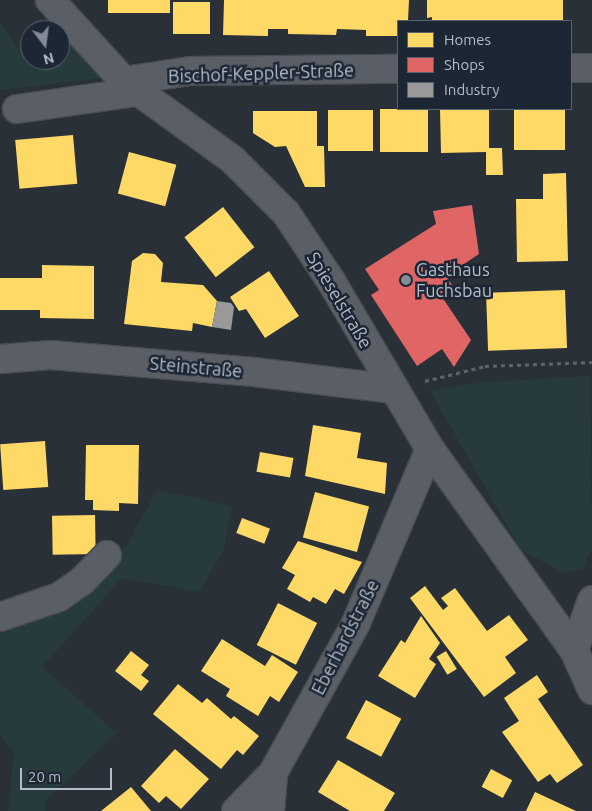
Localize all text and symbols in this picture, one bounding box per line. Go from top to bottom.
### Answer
north arrow [20,20,70,70]
legend [397,20,572,110]
text: Homes [444,31,491,48]
text: N [42,49,56,68]
text: Shops [444,56,485,73]
street label: Bischof-Keppler-Straße [168,59,354,87]
text: Industry [444,81,499,98]
street label: Spieselstraße [303,248,377,352]
place label: Gasthaus Fuchsbau [416,259,492,302]
marker: Gasthaus Fuchsbau [400,274,412,286]
street label: Steinstraße [149,352,243,382]
street label: Eberhardstraße [307,576,383,698]
scale bar [22,758,115,790]
text: 20 m [28,768,61,785]

